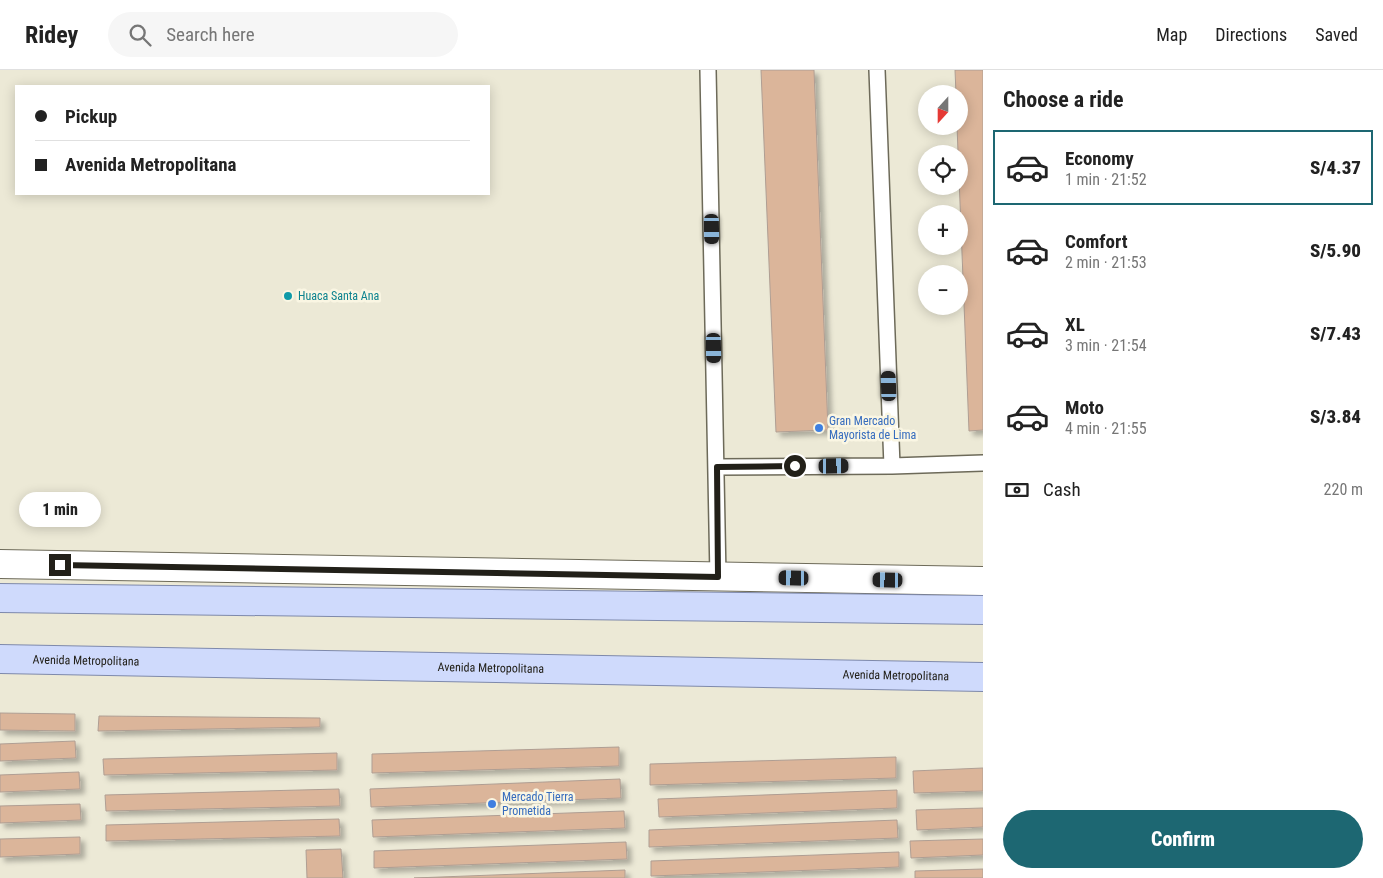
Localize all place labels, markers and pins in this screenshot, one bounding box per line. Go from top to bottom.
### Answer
place label: Huaca Santa Ana [298,289,380,303]
marker: Huaca Santa Ana [282,290,294,302]
place label: Gran Mercado Mayorista de Lima [829,414,916,442]
marker: Gran Mercado Mayorista de Lima [813,422,825,434]
place label: Mercado Tierra Prometida [502,790,574,818]
marker: Mercado Tierra Prometida [486,798,498,810]

